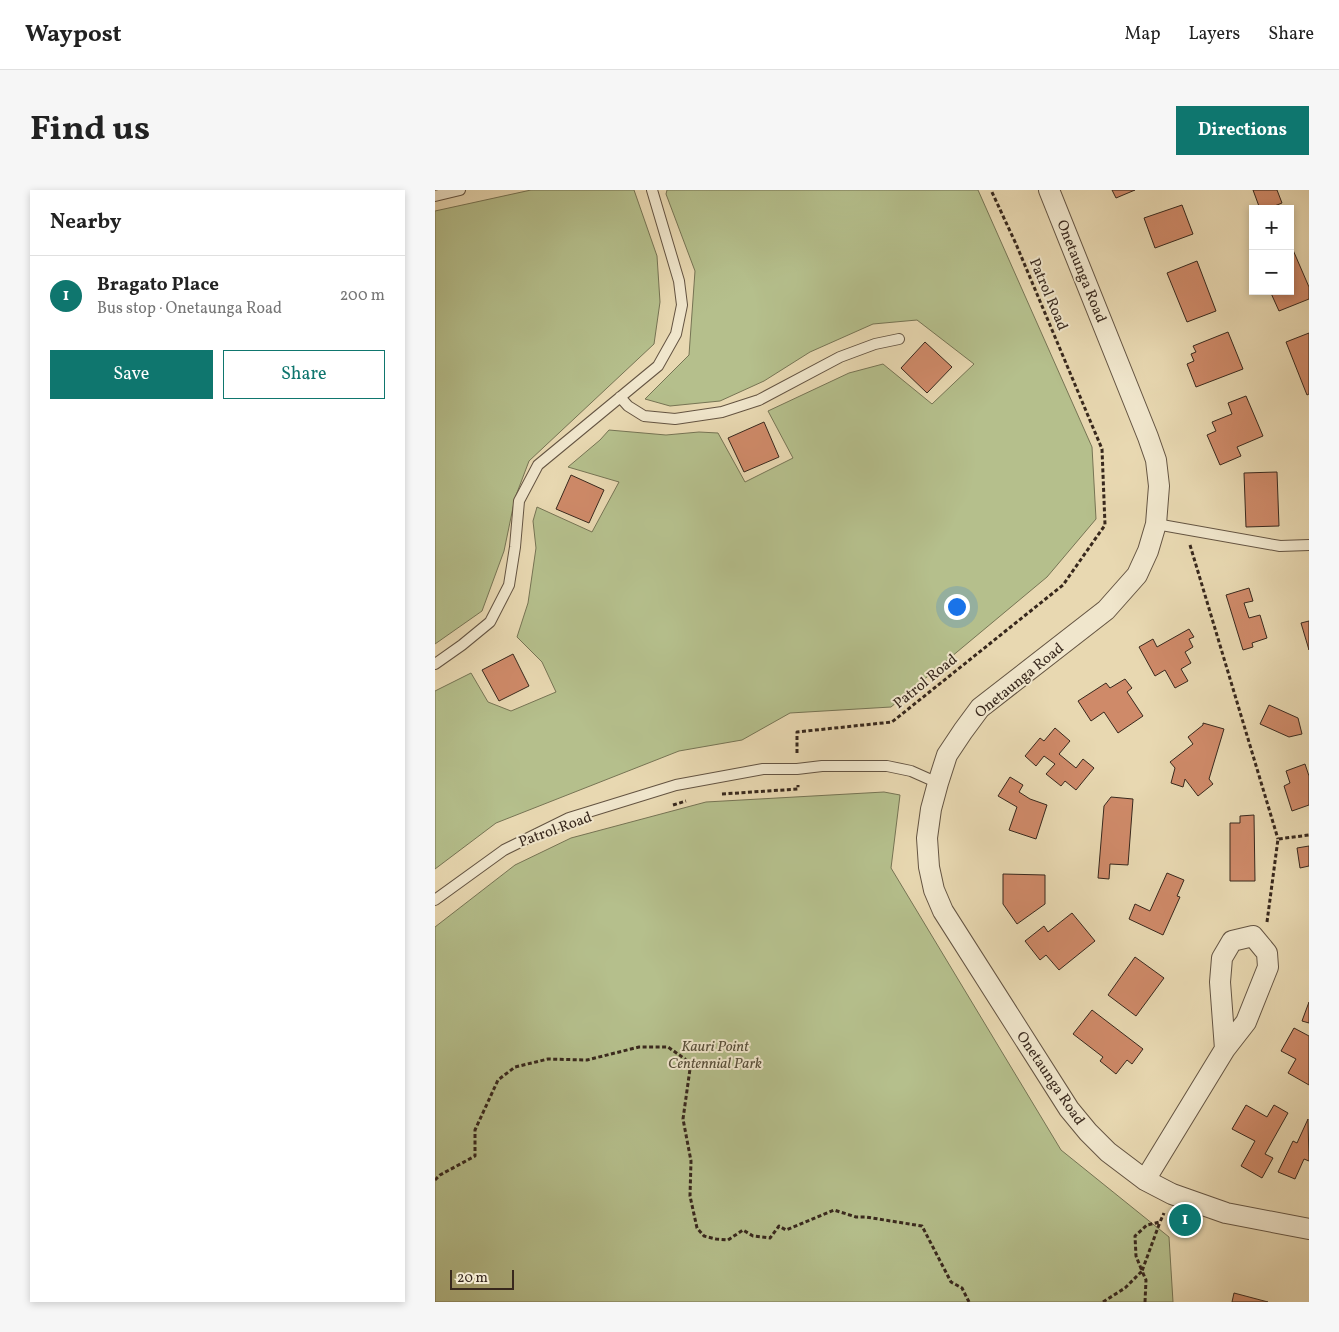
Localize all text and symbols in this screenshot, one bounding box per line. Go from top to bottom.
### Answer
text: Waypost [25,18,122,52]
text: Map [1124,22,1160,47]
text: Layers [1188,22,1240,47]
text: Share [1268,22,1314,47]
text: Find us [30,106,150,154]
button: Directions [1176,106,1309,155]
map controls [1249,205,1294,295]
button: + [1249,205,1294,250]
text: Nearby [50,208,121,237]
street label: Onetaunga Road [1050,217,1111,326]
button: − [1249,250,1294,295]
street label: Patrol Road [1023,255,1072,334]
text: Bragato Place [97,272,219,298]
text: 1 [63,285,69,307]
text: 200 m [340,285,385,307]
text: Bus stop · Onetaunga Road [97,298,282,320]
button: Save [50,350,213,399]
button: Share [223,350,385,399]
your location [944,594,970,620]
street label: Onetaunga Road [971,639,1069,724]
street label: Patrol Road [890,650,962,714]
street label: Patrol Road [516,807,595,853]
street label: Onetaunga Road [1011,1028,1089,1130]
park label: Kauri Point Centennial Park [668,1037,762,1075]
pin: 1 [1169,1201,1201,1239]
scale bar [450,1267,514,1290]
text: 20 m [457,1269,488,1288]

